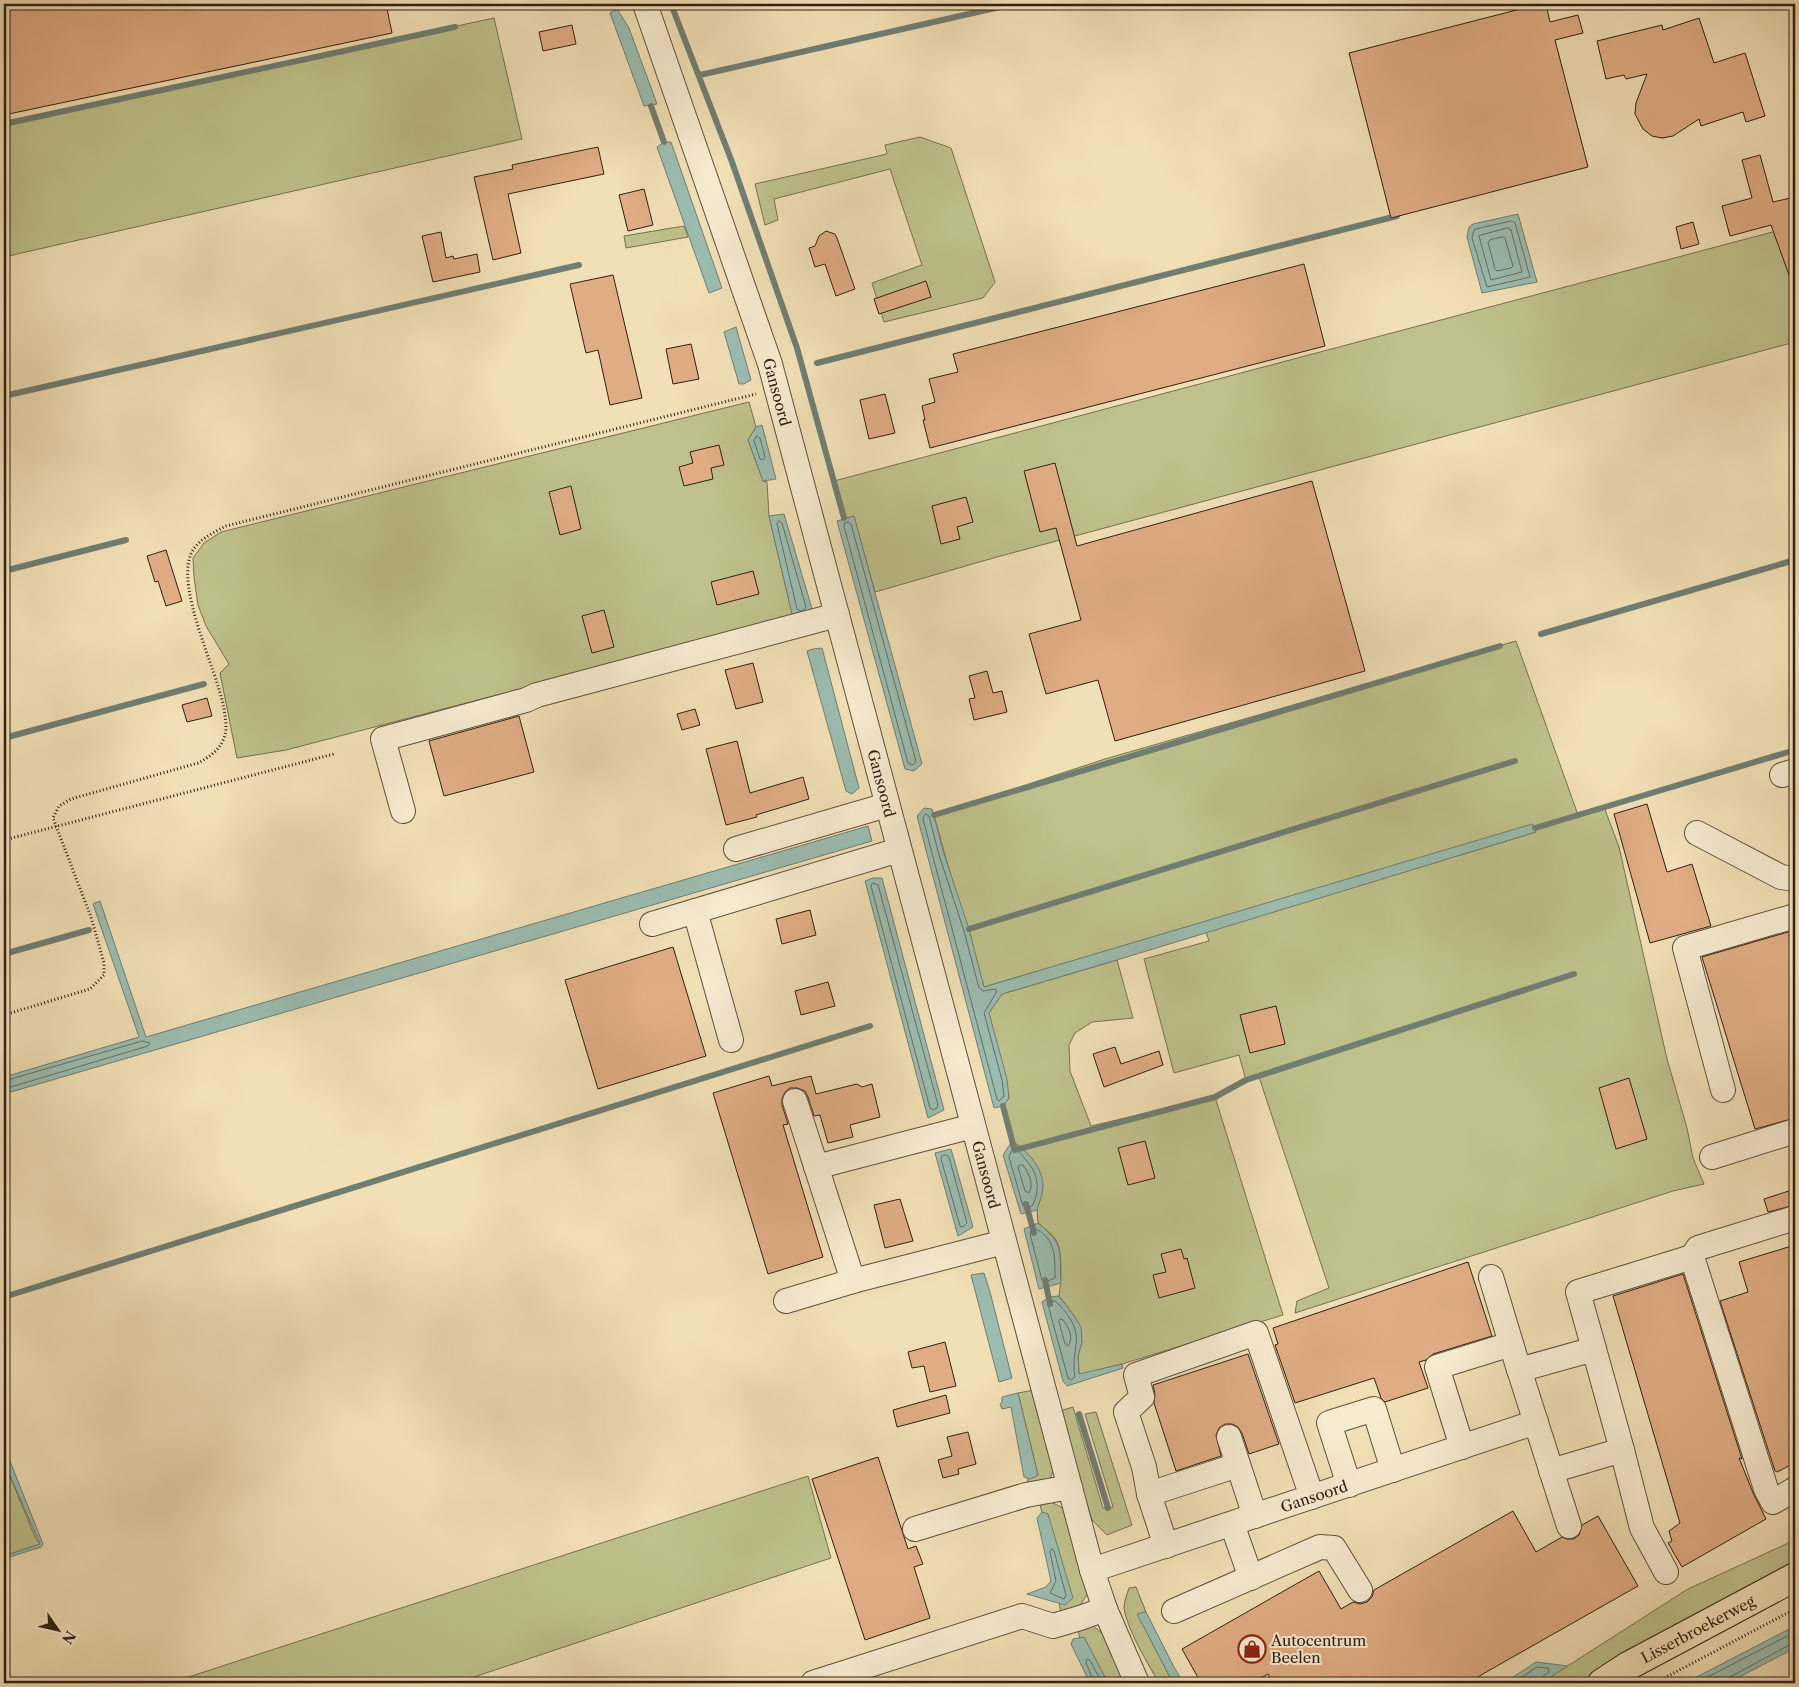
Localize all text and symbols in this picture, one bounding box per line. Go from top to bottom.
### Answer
street label: Gansoord [759,356,796,428]
street label: Gansoord [864,747,900,819]
street label: Gansoord [968,1138,1005,1211]
street label: Gansoord [1278,1476,1350,1516]
street label: Lisserbroekerweg [1637,1591,1758,1667]
north arrow [32,1604,82,1654]
text: N [58,1627,80,1647]
place label: Autocentrum Beelen [1270,1631,1366,1667]
shop icon: Autocentrum Beelen [1237,1634,1267,1664]

